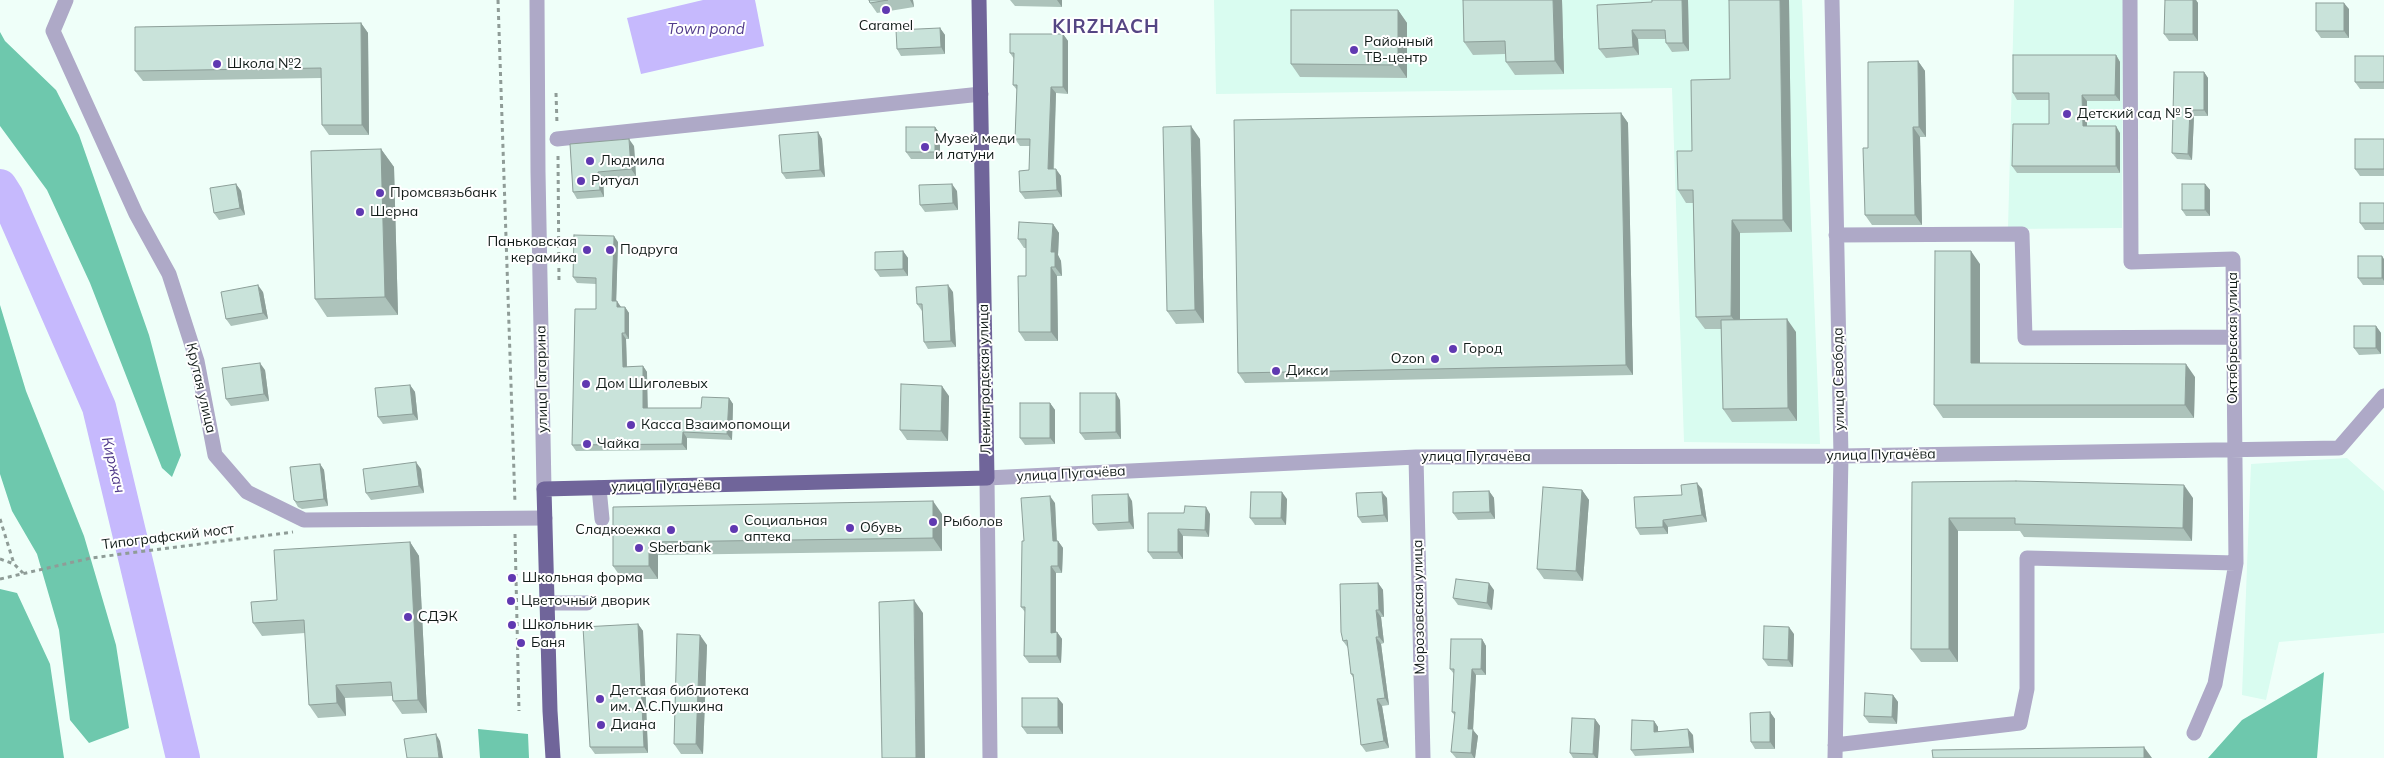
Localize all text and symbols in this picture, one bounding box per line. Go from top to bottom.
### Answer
marker: Caramel [880,4,892,16]
district label: KIRZHACH [1051,16,1161,38]
place label: Caramel [859,18,913,34]
water label: Town pond [667,20,745,38]
place label: Районный ТВ-центр [1364,34,1433,66]
marker: Районный ТВ-центр [1348,44,1360,56]
place label: Школа №2 [227,56,302,72]
marker: Школа №2 [211,58,223,70]
place label: Детский сад № 5 [2077,106,2192,122]
marker: Детский сад № 5 [2061,108,2073,120]
place label: Музей меди и латуни [935,131,1015,164]
marker: Музей меди и латуни [919,141,931,153]
place label: Людмила [600,153,665,169]
marker: Людмила [584,155,596,167]
place label: Ритуал [591,173,639,189]
marker: Ритуал [575,175,587,187]
place label: Промсвязьбанк [390,185,497,201]
marker: Промсвязьбанк [374,187,386,199]
place label: Шерна [370,204,418,220]
marker: Шерна [354,206,366,218]
place label: Паньковская керамика [487,234,577,266]
place label: Подруга [620,242,678,258]
marker: Паньковская керамика [581,244,593,256]
marker: Подруга [604,244,616,256]
street label: Октябрьская улица [2225,272,2241,404]
street label: Ленинградская улица [975,304,995,454]
street label: улица Гагарина [533,325,551,433]
street label: улица Свобода [1830,327,1848,431]
street label: Крутая улица [182,341,220,435]
place label: Город [1463,341,1502,357]
marker: Город [1447,343,1459,355]
place label: Ozon [1391,351,1425,367]
marker: Ozon [1429,353,1441,365]
place label: Дикси [1286,363,1328,379]
marker: Дикси [1270,365,1282,377]
place label: Дом Шиголевых [596,376,708,392]
marker: Дом Шиголевых [580,378,592,390]
place label: Касса Взаимопомощи [641,417,790,433]
marker: Касса Взаимопомощи [625,419,637,431]
water label: Киржач [97,435,129,495]
place label: Чайка [597,436,640,452]
marker: Чайка [581,438,593,450]
street label: улица Пугачёва [1826,446,1936,464]
street label: улица Пугачёва [1421,449,1531,465]
street label: улица Пугачёва [1016,463,1126,485]
street label: улица Пугачёва [611,477,721,495]
place label: Социальная аптека [744,513,827,546]
place label: Рыболов [943,514,1003,530]
marker: Рыболов [927,516,939,528]
place label: Обувь [860,520,902,536]
street label: Типографский мост [101,521,235,553]
place label: Сладкоежка [575,522,661,538]
marker: Обувь [844,522,856,534]
marker: Социальная аптека [728,523,740,535]
marker: Сладкоежка [665,524,677,536]
street label: Морозовская улица [1409,539,1429,675]
place label: Sberbank [649,540,711,556]
marker: Sberbank [633,542,645,554]
place label: Школьная форма [522,570,643,586]
marker: Школьная форма [506,572,518,584]
place label: Цветочный дворик [521,593,650,609]
marker: Цветочный дворик [505,595,517,607]
place label: СДЭК [418,609,458,625]
marker: СДЭК [402,611,414,623]
place label: Школьник [522,617,593,633]
marker: Школьник [506,619,518,631]
place label: Баня [531,635,565,651]
marker: Баня [515,637,527,649]
place label: Детская библиотека им. А.С.Пушкина [610,683,749,716]
marker: Детская библиотека им. А.С.Пушкина [594,693,606,705]
place label: Диана [611,717,656,733]
marker: Диана [595,719,607,731]

